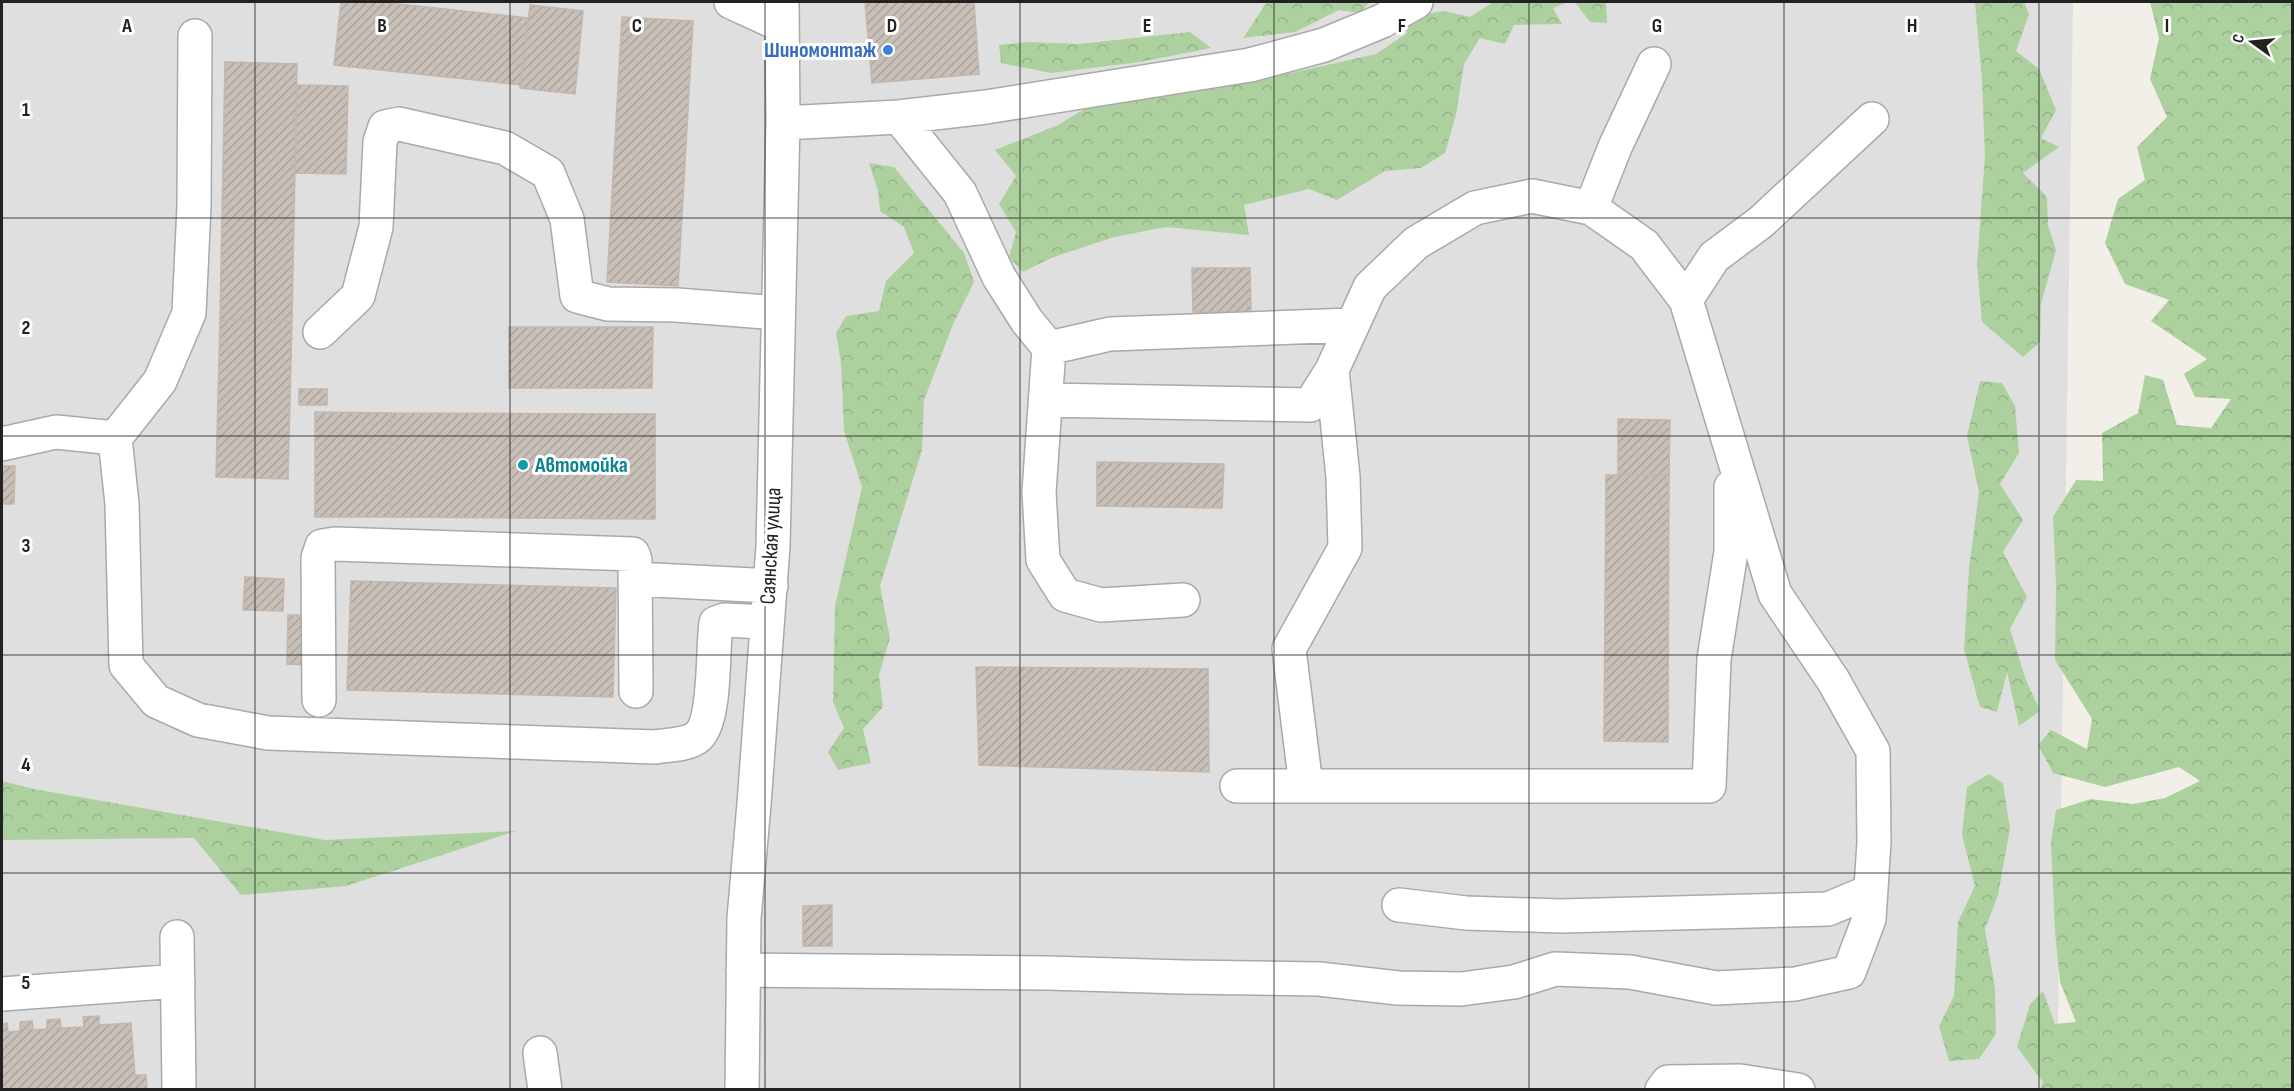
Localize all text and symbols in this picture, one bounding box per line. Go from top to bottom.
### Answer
north arrow [2222,12,2282,72]
text: A [121,14,132,38]
text: B [377,14,387,38]
text: C [632,14,642,38]
text: D [887,14,897,38]
text: E [1143,14,1151,38]
text: F [1398,14,1406,38]
text: G [1652,14,1662,38]
text: H [1907,14,1917,38]
text: I [2165,14,2169,38]
text: С [2229,32,2249,45]
place label: Шиномонтаж [764,37,877,64]
marker: Шиномонтаж [881,43,895,57]
text: 1 [22,98,30,122]
text: 2 [22,316,30,340]
place label: Автомойка [534,452,628,479]
marker: Автомойка [516,458,530,472]
street label: Саянская улица [754,487,788,605]
text: 3 [22,534,31,558]
text: 4 [21,753,31,777]
text: 5 [22,971,31,995]

